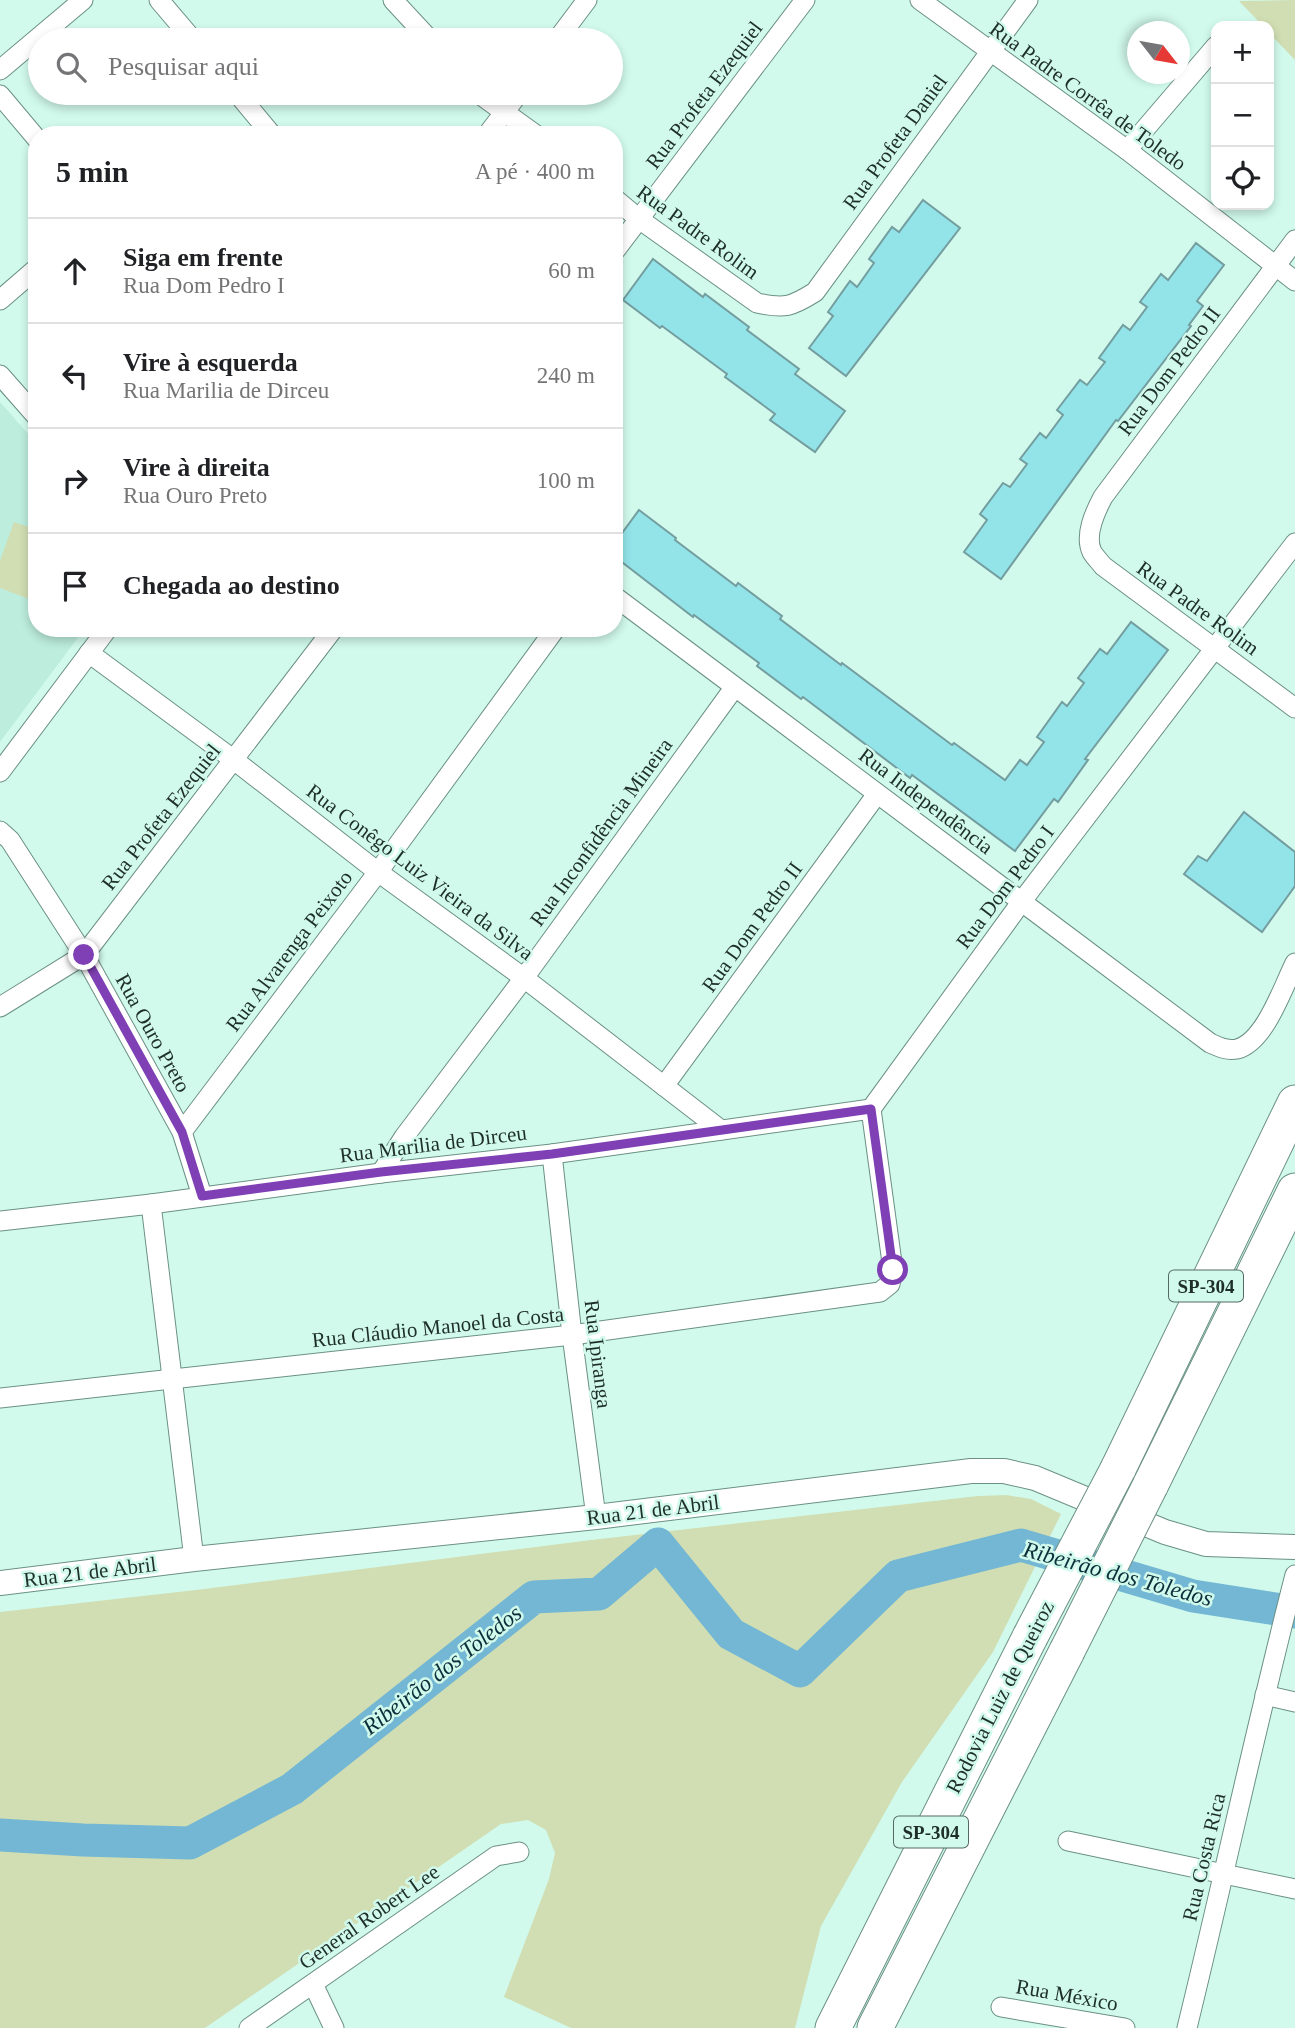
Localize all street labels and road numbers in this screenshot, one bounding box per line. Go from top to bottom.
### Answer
street label: Rua Profeta Ezequiel [641,16,767,173]
street label: Rua Padre Corrêa de Toledo [985,17,1191,175]
street label: Rua Profeta Daniel [838,70,952,214]
street label: Rua Padre Rolim [632,180,764,284]
street label: Rua Dom Pedro II [1113,302,1225,440]
street label: Rua Padre Rolim [1132,556,1264,660]
street label: Rua Inconfidência Mineira [525,733,678,931]
street label: Rua Profeta Ezequiel [97,739,225,895]
street label: Rua Independência [854,743,998,860]
street label: Rua Conêgo Luiz Vieira da Silva [302,779,539,966]
street label: Rua Dom Pedro I [951,821,1059,953]
street label: Rua Dom Pedro II [697,857,807,997]
street label: Rua Alvarenga Peixoto [221,866,357,1036]
street label: Rua Ouro Preto [111,970,195,1096]
street label: Rua Marilia de Dirceu [338,1121,528,1167]
road number: SP-304 [1169,1270,1243,1302]
street label: Rua Ipiranga [579,1298,617,1410]
street label: Rua Cláudio Manoel da Costa [311,1302,566,1352]
street label: Rua 21 de Abril [585,1490,721,1530]
street label: Rua 21 de Abril [22,1552,158,1592]
street label: Rodovia Luiz de Queiroz [941,1597,1059,1797]
street label: Rua Costa Rica [1178,1790,1231,1923]
road number: SP-304 [894,1816,968,1848]
street label: General Robert Lee [294,1860,444,1974]
street label: Rua México [1014,1974,1120,2016]

